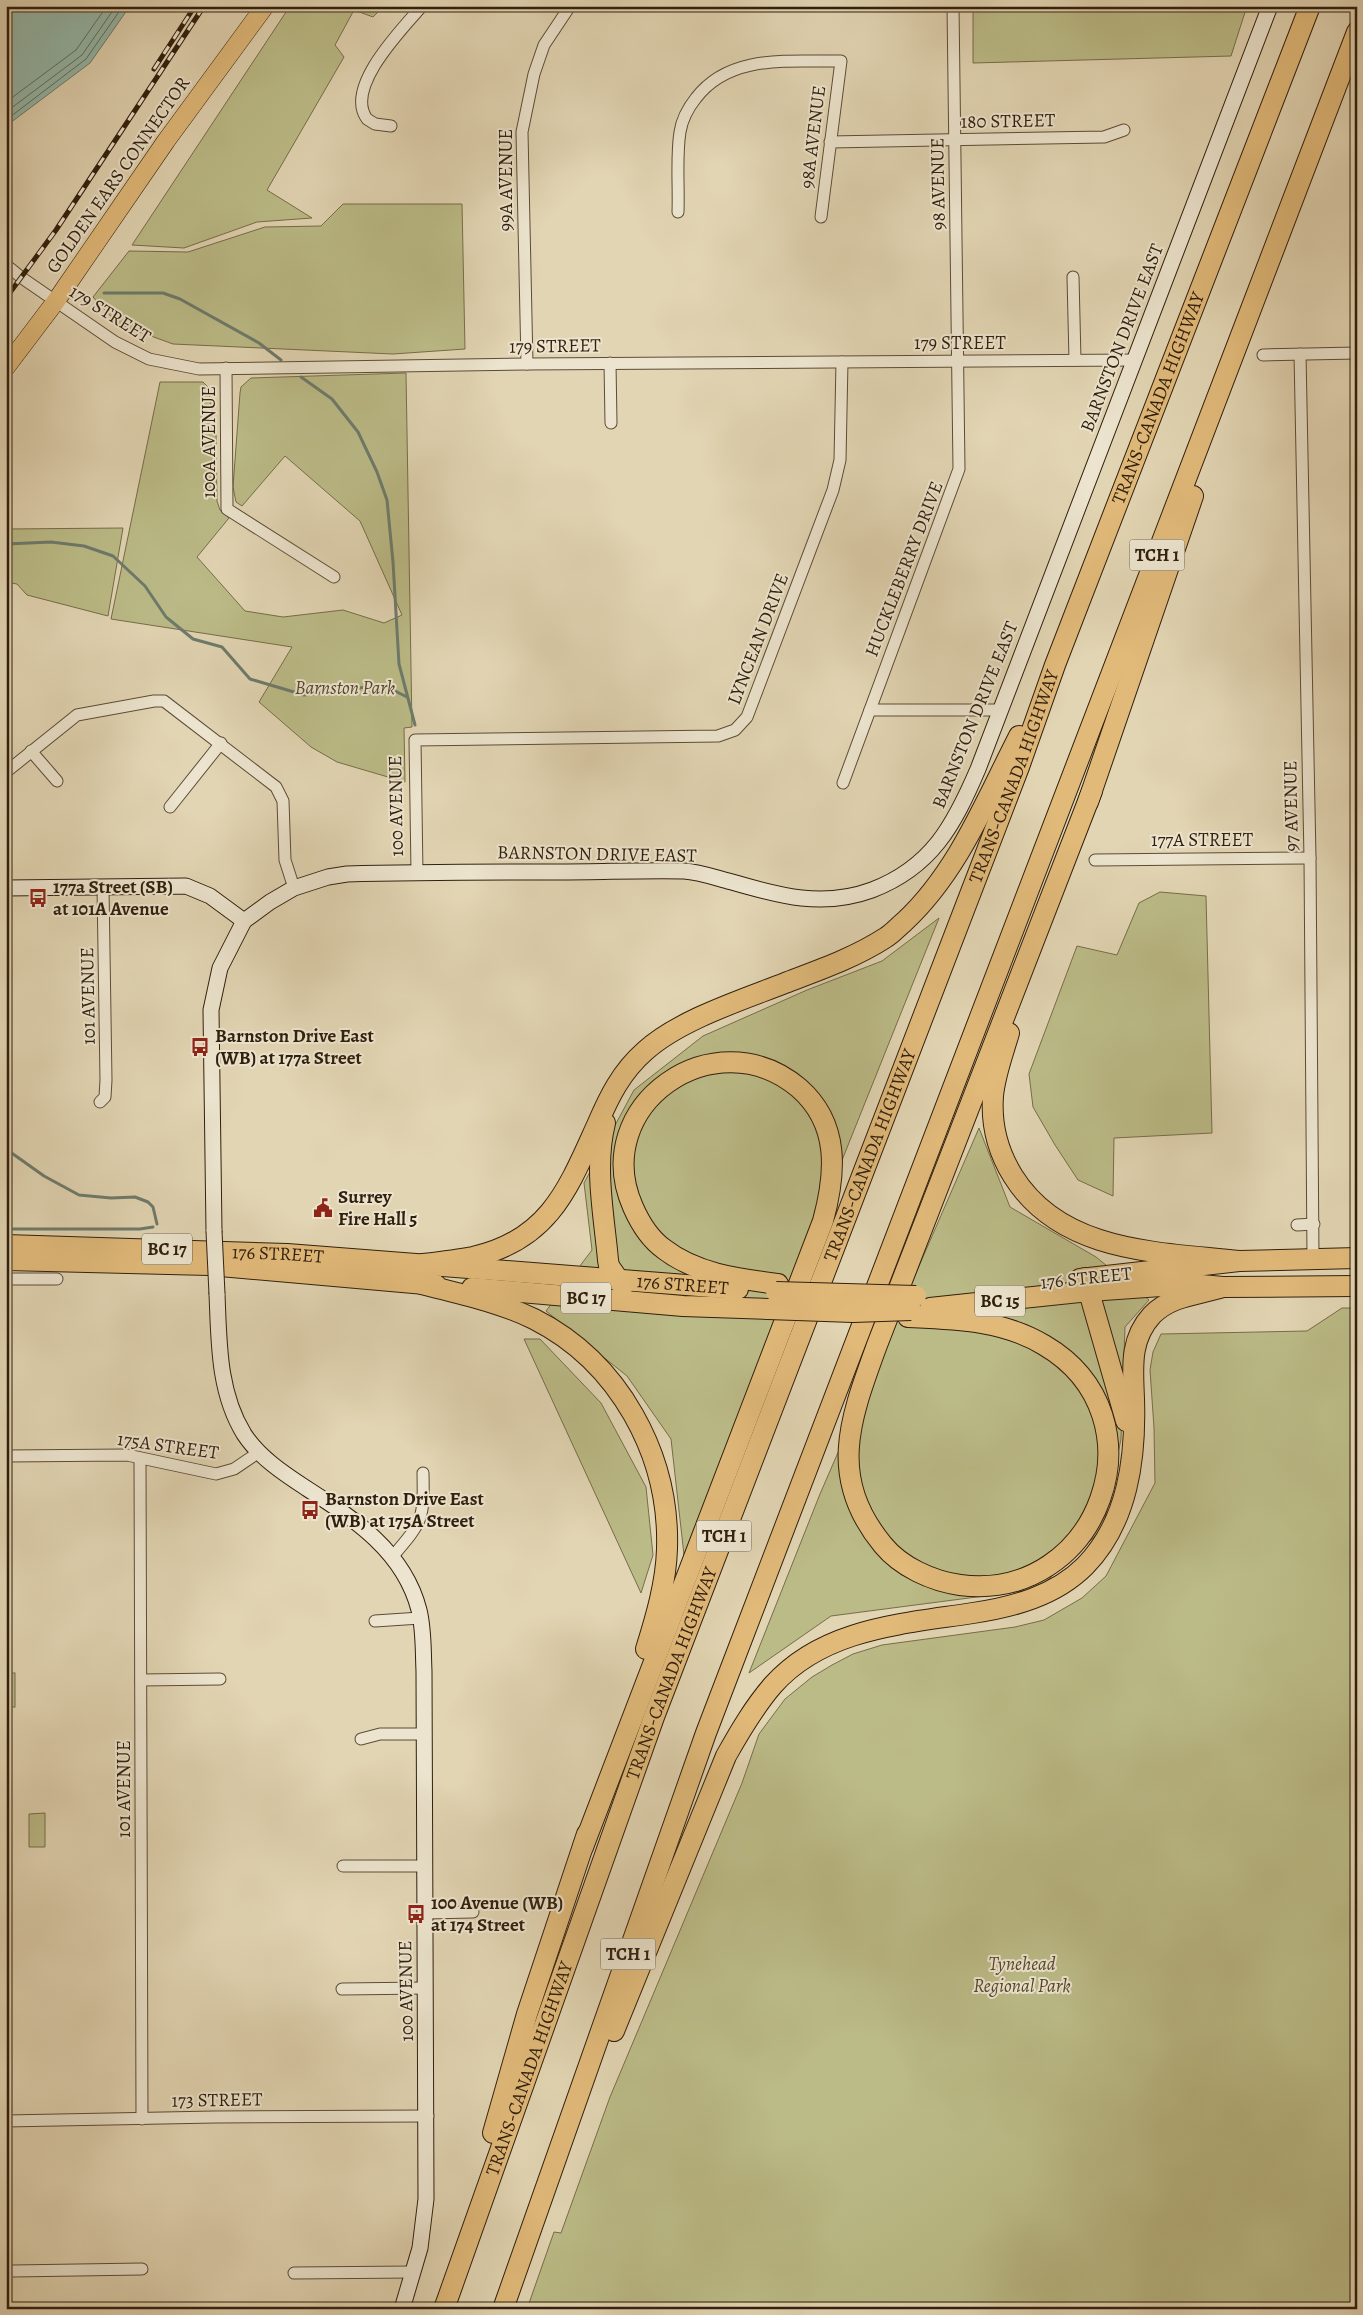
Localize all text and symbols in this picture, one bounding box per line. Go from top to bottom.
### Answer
street label: GOLDEN EARS CONNECTOR [40,71,196,279]
street label: 98A AVENUE [794,84,832,190]
street label: 180 STREET [961,107,1056,135]
street label: 99A AVENUE [493,128,519,232]
street label: 98 AVENUE [924,137,952,231]
street label: BARNSTON DRIVE EAST [1074,240,1170,436]
street label: 179 STREET [64,279,156,350]
street label: TRANS-CANADA HIGHWAY [1105,288,1211,508]
street label: 179 STREET [914,330,1007,356]
street label: 179 STREET [509,332,602,360]
street label: 100A AVENUE [196,386,222,498]
street label: HUCKLEBERRY DRIVE [859,478,949,660]
road number: TCH 1 [1130,540,1184,570]
street label: LYNCEAN DRIVE [721,569,795,709]
street label: BARNSTON DRIVE EAST [926,617,1025,812]
street label: TRANS-CANADA HIGHWAY [963,666,1065,887]
park label: Barnston Park [295,675,395,701]
street label: 100 AVENUE [382,755,410,857]
street label: 97 AVENUE [1277,760,1305,852]
street label: 177A STREET [1151,827,1254,853]
street label: BARNSTON DRIVE EAST [497,839,698,869]
place label: 177a Street (SB) at 101A Avenue [53,874,173,922]
bus stop icon: 177a Street (SB) at 101A Avenue [27,887,49,909]
street label: 101 AVENUE [74,947,102,1045]
place label: Barnston Drive East (WB) at 177a Street [215,1023,375,1071]
bus stop icon: Barnston Drive East (WB) at 177a Street [189,1036,211,1058]
street label: TRANS-CANADA HIGHWAY [817,1045,923,1265]
place label: Surrey Fire Hall 5 [338,1184,417,1232]
public building icon: Surrey Fire Hall 5 [312,1197,334,1219]
road number: BC 17 [142,1234,192,1264]
street label: 176 STREET [231,1239,325,1270]
street label: 176 STREET [1039,1260,1134,1296]
street label: 176 STREET [636,1268,730,1301]
road number: BC 17 [561,1282,611,1314]
road number: BC 15 [975,1285,1025,1316]
street label: 175A STREET [115,1426,221,1466]
place label: Barnston Drive East (WB) at 175A Street [325,1486,485,1534]
bus stop icon: Barnston Drive East (WB) at 175A Street [299,1499,321,1521]
road number: TCH 1 [696,1520,752,1552]
street label: TRANS-CANADA HIGHWAY [620,1563,724,1783]
street label: 101 AVENUE [111,1740,137,1838]
place label: 100 Avenue (WB) at 174 Street [431,1890,563,1938]
bus stop icon: 100 Avenue (WB) at 174 Street [405,1903,427,1925]
road number: TCH 1 [600,1938,656,1970]
street label: 100 AVENUE [392,1940,420,2042]
park label: Tynehead Regional Park [973,1951,1071,1999]
street label: TRANS-CANADA HIGHWAY [479,1957,579,2179]
street label: 173 STREET [171,2086,263,2114]

